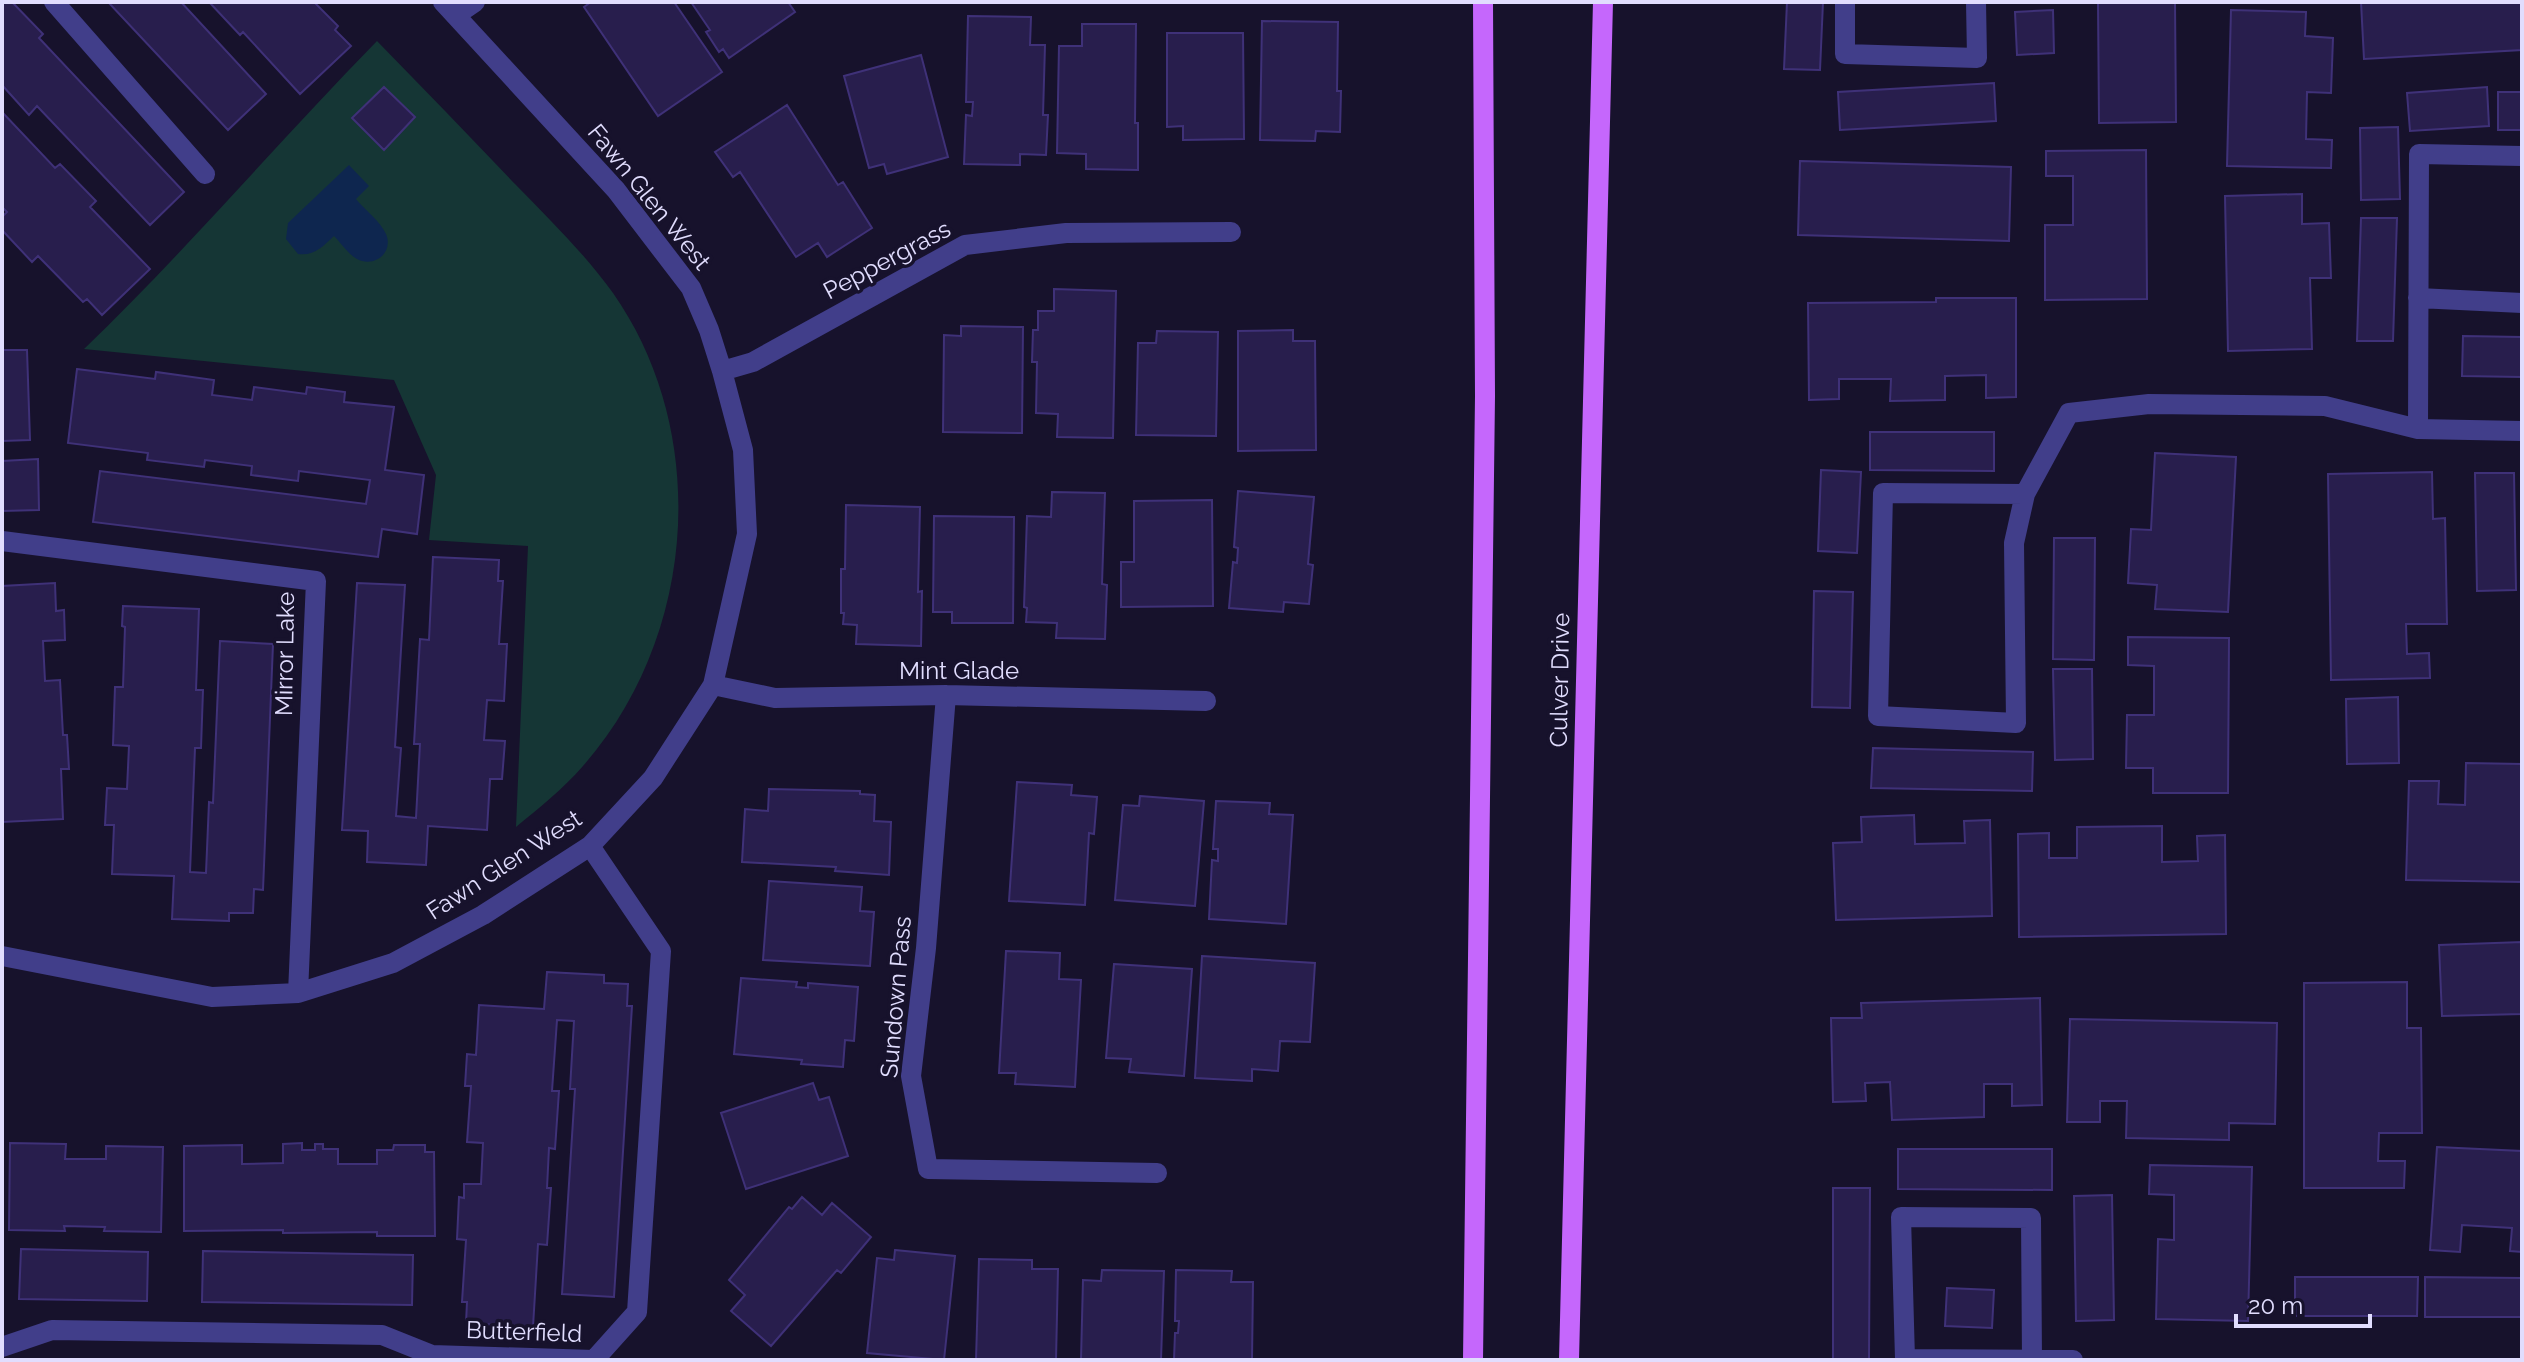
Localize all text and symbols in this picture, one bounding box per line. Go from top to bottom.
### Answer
street label: Fawn Glen West [582,118,717,275]
street label: Peppergrass [818,214,955,305]
street label: Mirror Lake [269,592,300,716]
street label: Culver Drive [1544,612,1575,747]
street label: Mint Glade [899,656,1019,685]
street label: Fawn Glen West [421,804,587,926]
street label: Sundown Pass [874,915,917,1079]
scale bar [2236,1278,2370,1328]
text: 20 m [2248,1291,2303,1320]
street label: Butterfield [465,1315,583,1348]

